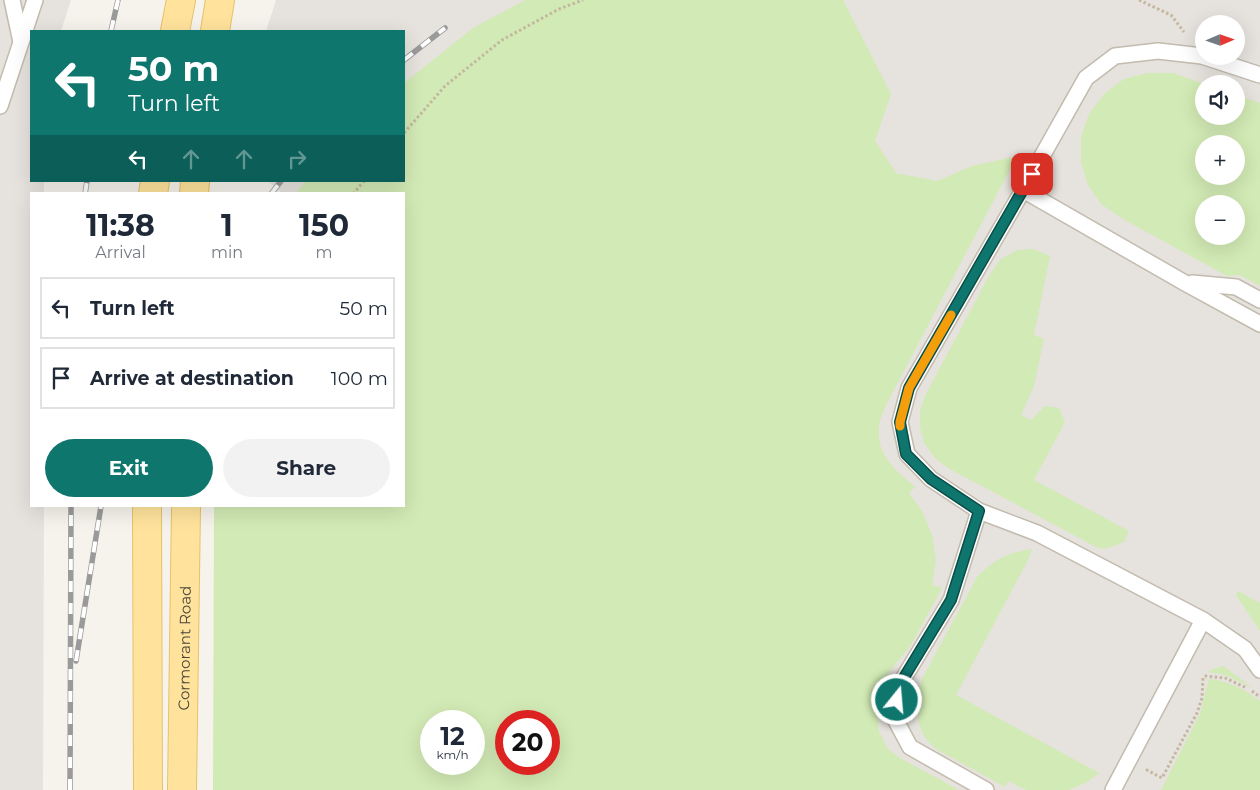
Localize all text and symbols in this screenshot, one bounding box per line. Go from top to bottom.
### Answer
north arrow [1195,15,1245,65]
map controls [1195,15,1245,245]
text: 50 m [128,47,219,90]
icon: left [45,50,110,115]
button: sound [1195,75,1245,125]
text: Turn left [128,90,220,117]
button: + [1195,135,1245,185]
icon: left [124,145,152,173]
icon: ahead [177,145,205,173]
icon: ahead [230,145,258,173]
icon: right [283,145,311,173]
pin [1011,153,1053,195]
icon: arrive [1018,160,1046,188]
button: − [1195,195,1245,245]
text: 11:38 [86,207,155,244]
text: 1 [221,207,233,244]
text: 150 [299,207,349,244]
text: Arrival [95,243,146,262]
text: min [211,243,243,262]
text: m [316,243,333,262]
icon: left [47,294,75,322]
text: Turn left [90,297,175,320]
text: 50 m [340,297,388,320]
icon: arrive [47,364,75,392]
text: Arrive at destination [90,367,294,390]
text: 100 m [331,367,388,390]
button: Exit [45,439,213,497]
button: Share [223,439,390,497]
street label: Cormorant Road [174,586,194,710]
position arrow [870,673,922,725]
speed limit sign: 20 [495,710,560,775]
text: 12 [440,721,465,751]
text: km/h [436,747,469,762]

